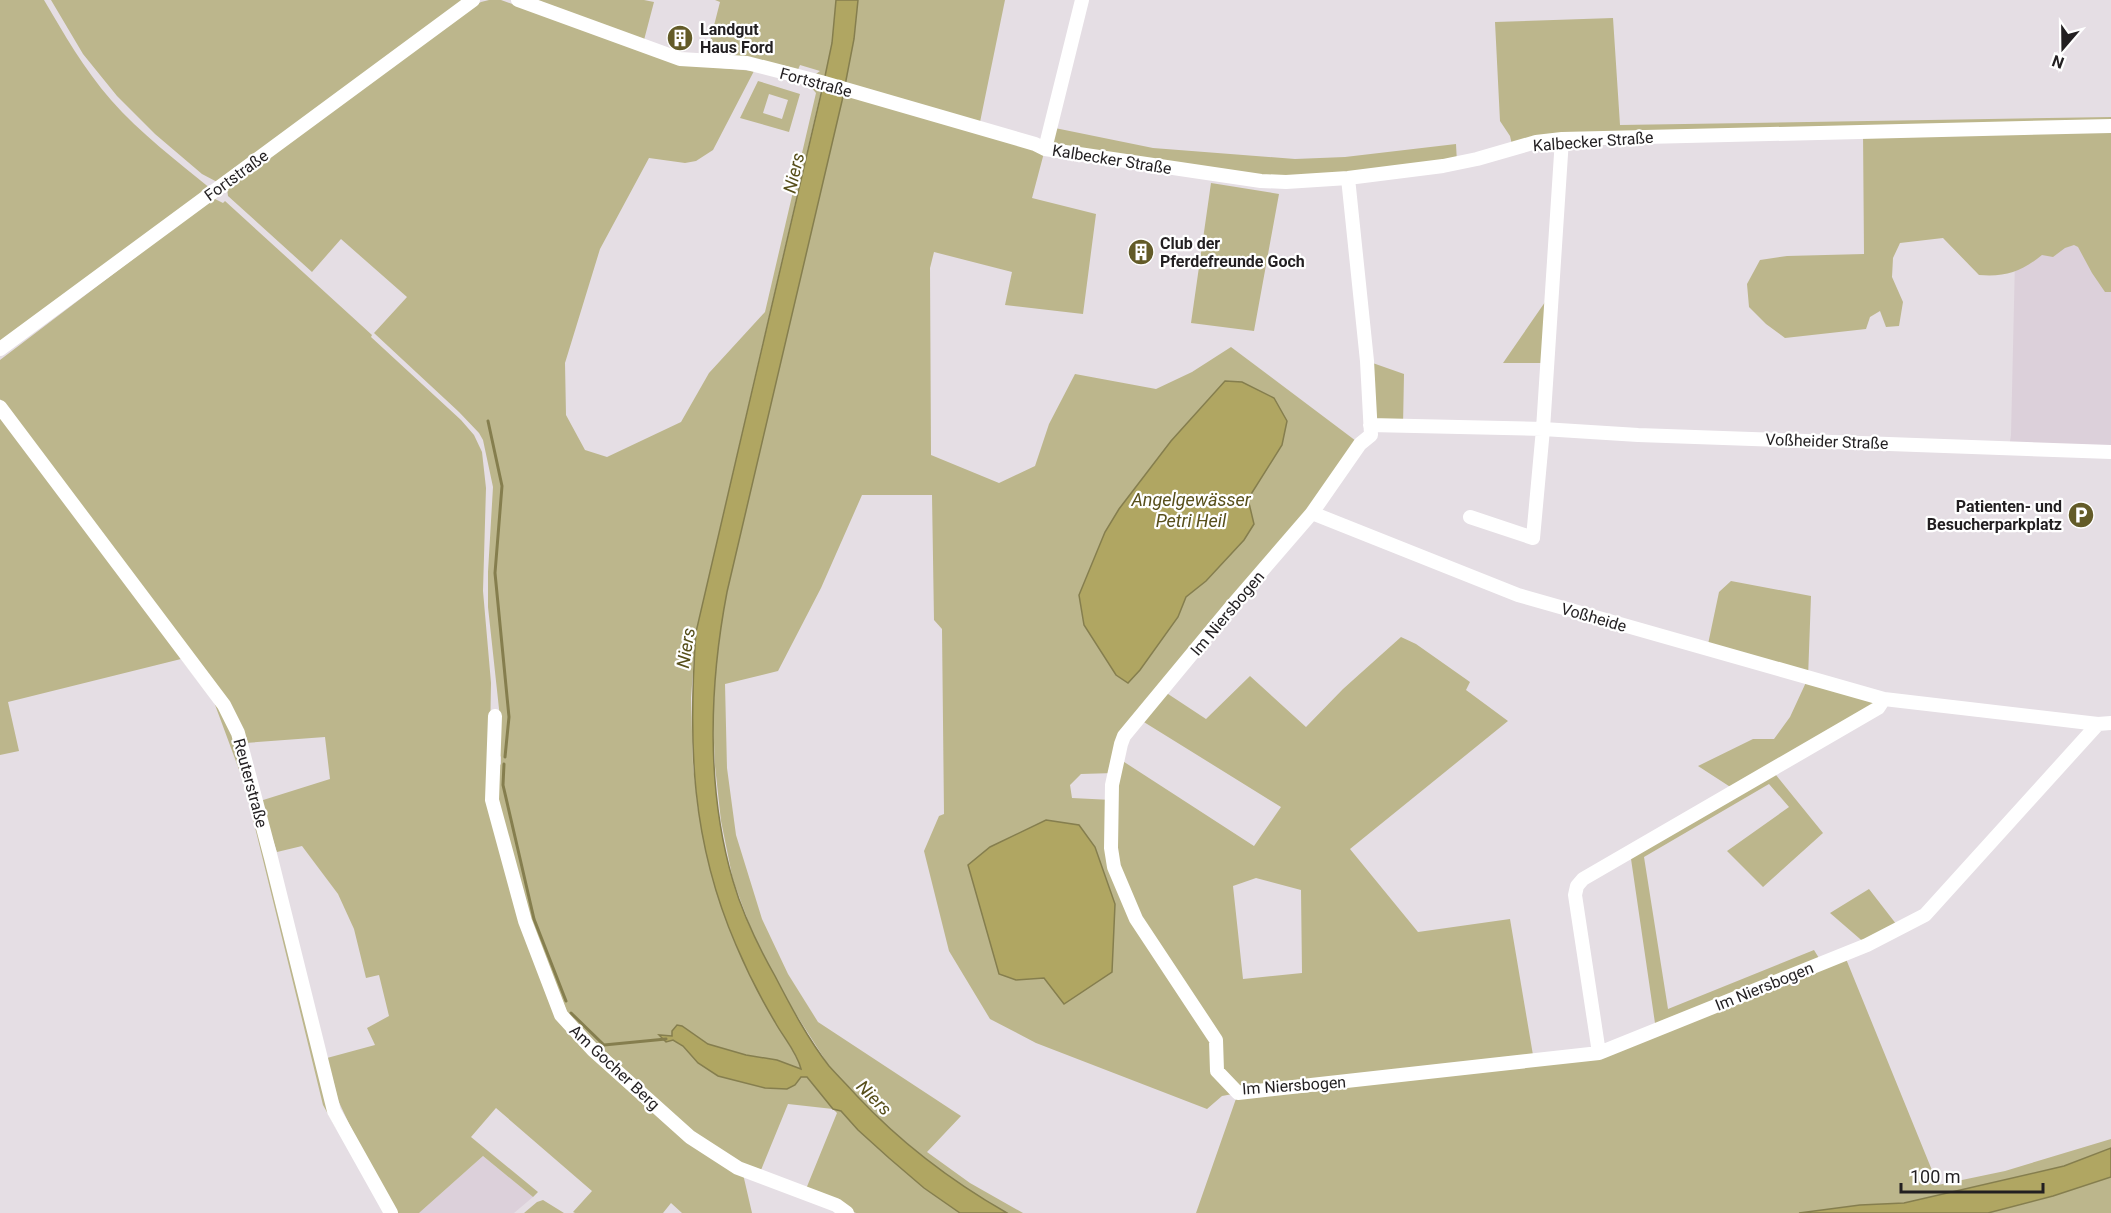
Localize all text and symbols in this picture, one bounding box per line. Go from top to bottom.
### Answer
north arrow [2033,18,2093,78]
place label: Landgut Haus Ford [700,20,773,57]
building icon: Landgut Haus Ford [665,23,695,53]
text: N [2049,51,2067,72]
street label: Fortstraße [778,64,854,101]
street label: Kalbecker Straße [1532,128,1654,155]
street label: Kalbecker Straße [1051,141,1173,178]
street label: Fortstraße [201,146,272,205]
water label: Niers [779,151,808,195]
place label: Club der Pferdefreunde Goch [1160,234,1305,271]
building icon: Club der Pferdefreunde Goch [1126,237,1156,267]
street label: Voßheider Straße [1765,430,1889,453]
water label: Angelgewässer Petri Heil [1130,489,1252,531]
place label: Patienten- und Besucherparkplatz [1927,497,2062,534]
parking icon: Patienten- und Besucherparkplatz [2066,500,2096,530]
street label: Im Niersbogen [1187,567,1268,659]
street label: Voßheide [1559,599,1629,636]
water label: Niers [672,626,699,670]
street label: Reuterstraße [229,736,272,830]
street label: Im Niersbogen [1712,958,1816,1015]
street label: Am Gocher Berg [566,1021,664,1114]
street label: Im Niersbogen [1241,1072,1347,1099]
water label: Niers [852,1076,896,1120]
scale bar [1901,1156,2044,1194]
text: 100 m [1910,1166,1961,1187]

